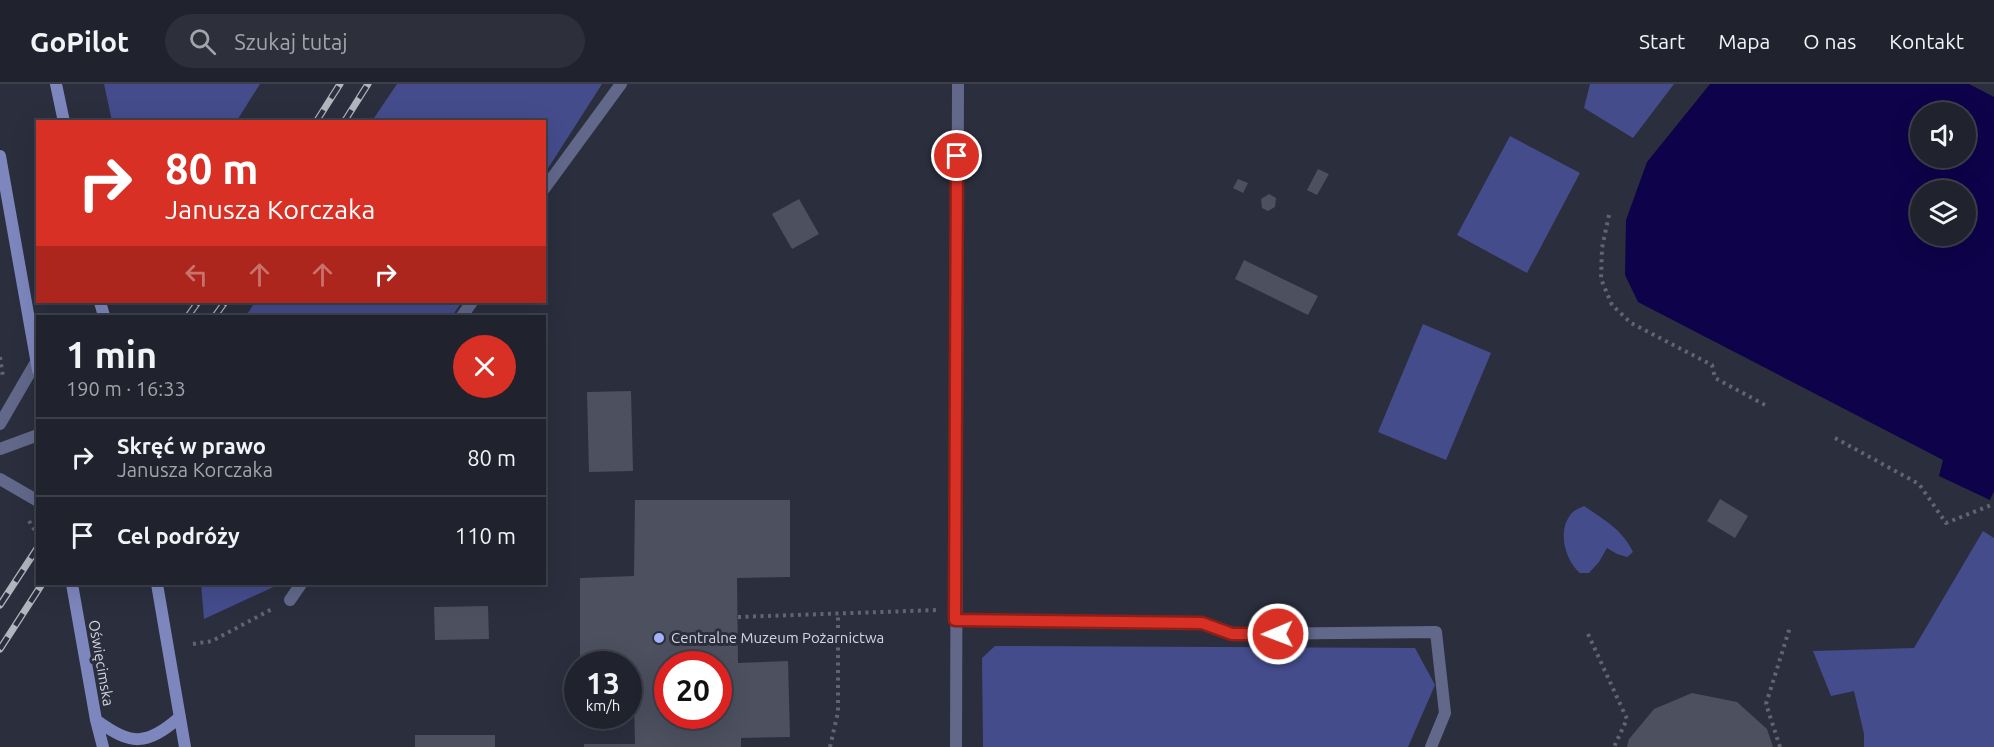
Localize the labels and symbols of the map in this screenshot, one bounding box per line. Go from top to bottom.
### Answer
pin [931,130,982,181]
position arrow [1246,602,1310,666]
street label: Oświęcimska [86,619,117,707]
place label: Centralne Muzeum Pożarnictwa [671,629,884,646]
marker: Centralne Muzeum Pożarnictwa [652,631,666,645]
speed limit sign: 20 [654,651,732,729]

